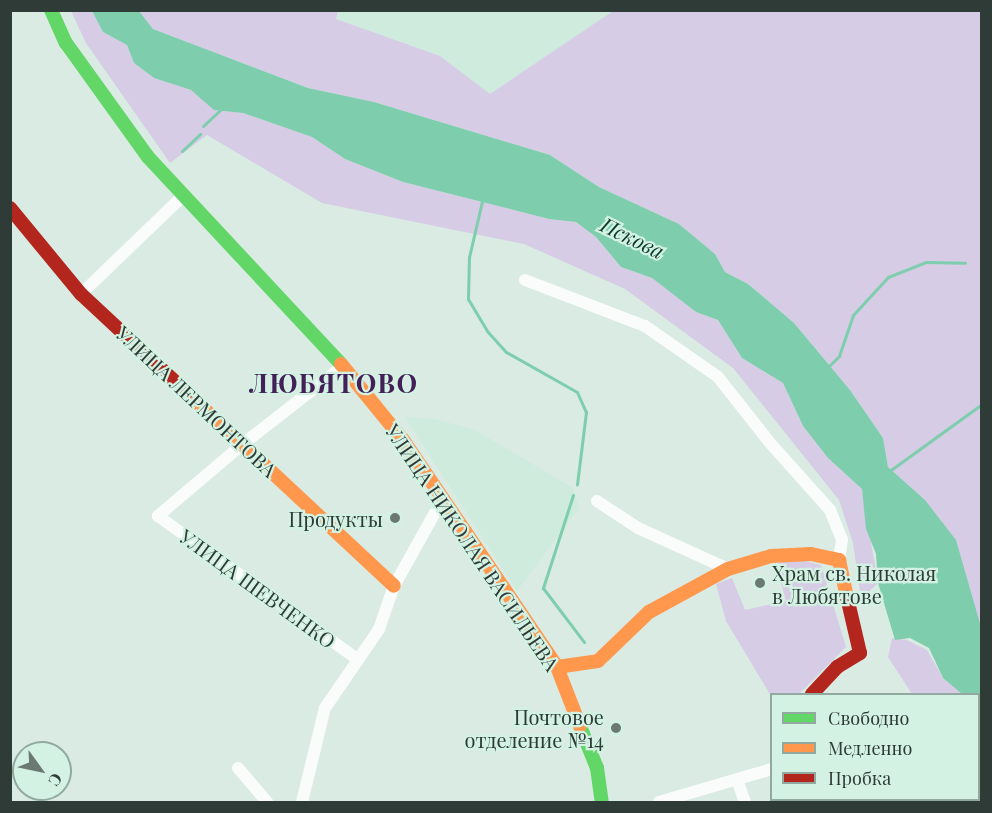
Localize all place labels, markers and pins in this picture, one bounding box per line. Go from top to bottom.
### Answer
place label: Продукты [288,506,383,530]
marker: Продукты [388,511,402,525]
place label: Храм св. Николая в Любятове [772,560,936,607]
marker: Храм св. Николая в Любятове [753,576,767,590]
place label: Почтовое отделение №14 [464,704,604,751]
marker: Почтовое отделение №14 [609,721,623,735]

